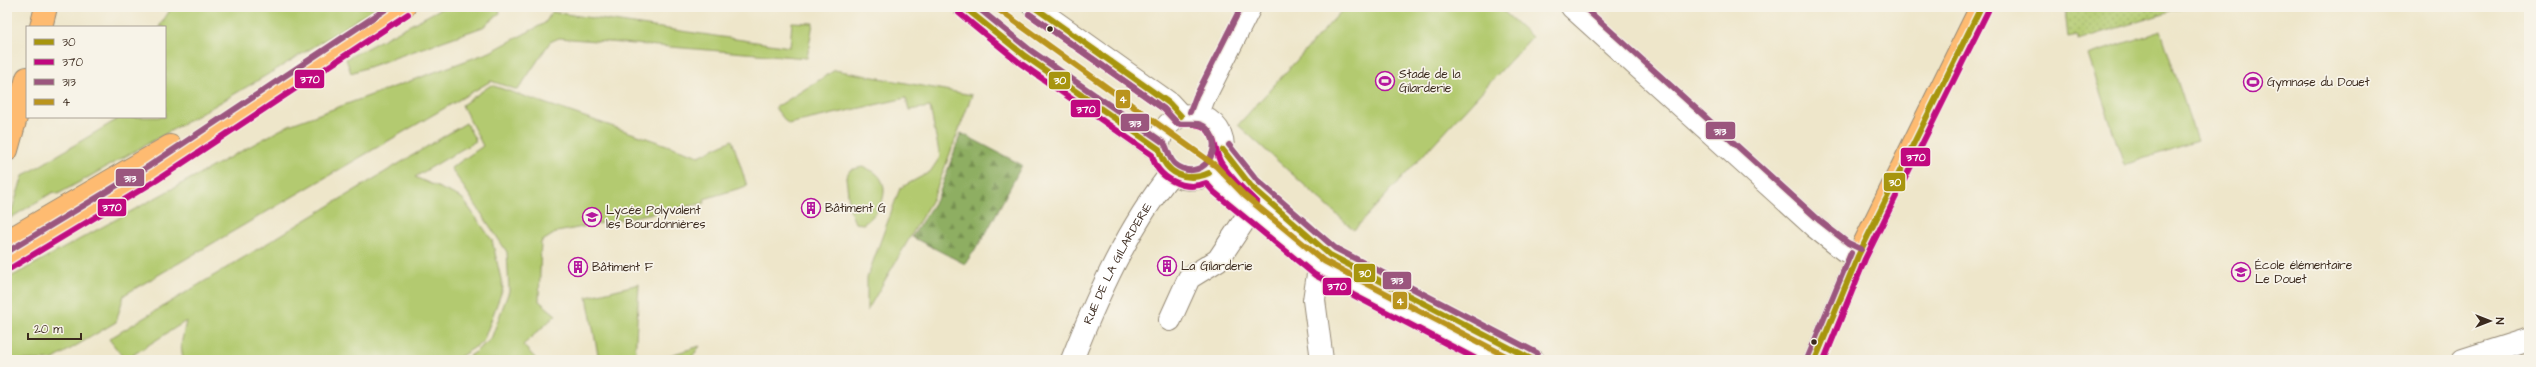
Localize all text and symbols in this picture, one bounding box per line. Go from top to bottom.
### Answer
unlabelled marker [1045,24,1055,34]
legend [26,26,166,118]
text: 30 [62,34,76,51]
text: 370 [62,54,83,71]
place label: Stade de la Gilarderie [1399,66,1461,97]
line badge: 370 [294,69,325,89]
sports icon: Stade de la Gilarderie [1374,70,1396,92]
line badge: 30 [1048,71,1071,90]
sports icon: Gymnase du Douet [2242,71,2264,93]
text: 370 [299,72,320,87]
text: 30 [1053,73,1066,88]
text: 313 [62,74,76,91]
place label: Gymnase du Douet [2267,74,2370,92]
line badge: 4 [1115,89,1131,109]
text: 4 [1119,92,1127,107]
text: 4 [62,94,70,111]
line badge: 370 [1070,99,1101,118]
text: 370 [1075,102,1096,117]
line badge: 313 [1120,113,1150,132]
text: 313 [1128,116,1142,131]
line badge: 313 [1705,121,1736,140]
text: 313 [1713,124,1727,139]
line badge: 370 [1900,147,1931,167]
text: 370 [1905,150,1926,165]
line badge: 313 [115,168,145,187]
text: 313 [123,171,137,186]
line badge: 30 [1883,172,1906,192]
text: 30 [1888,175,1901,190]
building icon: Bâtiment G [800,197,822,219]
line badge: 370 [97,198,127,217]
street label: RUE DE LA GILARDERIE [1079,199,1156,327]
text: 370 [101,200,122,215]
place label: Bâtiment G [825,200,887,217]
place label: Lycée Polyvalent les Bourdonnières [606,202,706,233]
school or university icon: Lycée Polyvalent les Bourdonnières [581,206,603,228]
building icon: La Gilarderie [1156,255,1178,277]
building icon: Bâtiment F [567,256,589,278]
place label: École élémentaire Le Douet [2255,257,2353,288]
place label: La Gilarderie [1181,258,1253,275]
place label: Bâtiment F [592,259,654,276]
school or university icon: École élémentaire Le Douet [2230,261,2252,283]
line badge: 30 [1353,263,1376,283]
text: 30 [1358,266,1371,281]
line badge: 313 [1382,271,1412,290]
text: 313 [1390,273,1404,288]
line badge: 370 [1322,277,1352,296]
text: 370 [1326,279,1347,294]
line badge: 4 [1392,291,1408,310]
text: 4 [1396,294,1404,309]
north arrow [2470,301,2510,341]
scale bar [28,315,81,341]
text: N [2492,318,2507,325]
text: 20 m [34,321,63,338]
unlabelled marker [1809,337,1819,347]

